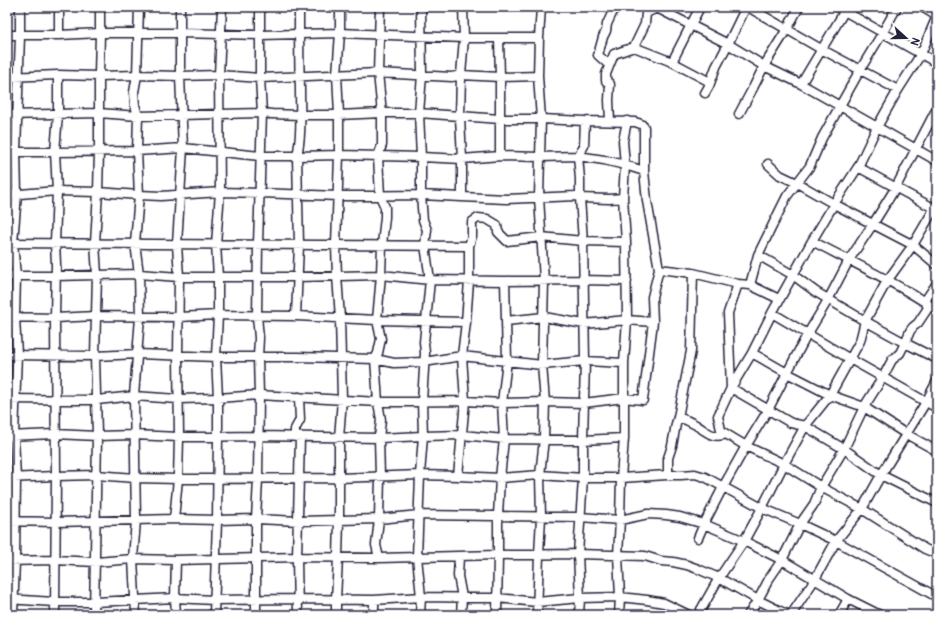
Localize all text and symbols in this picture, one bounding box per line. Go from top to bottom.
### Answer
north arrow [886,18,926,58]
text: N [907,36,922,48]

